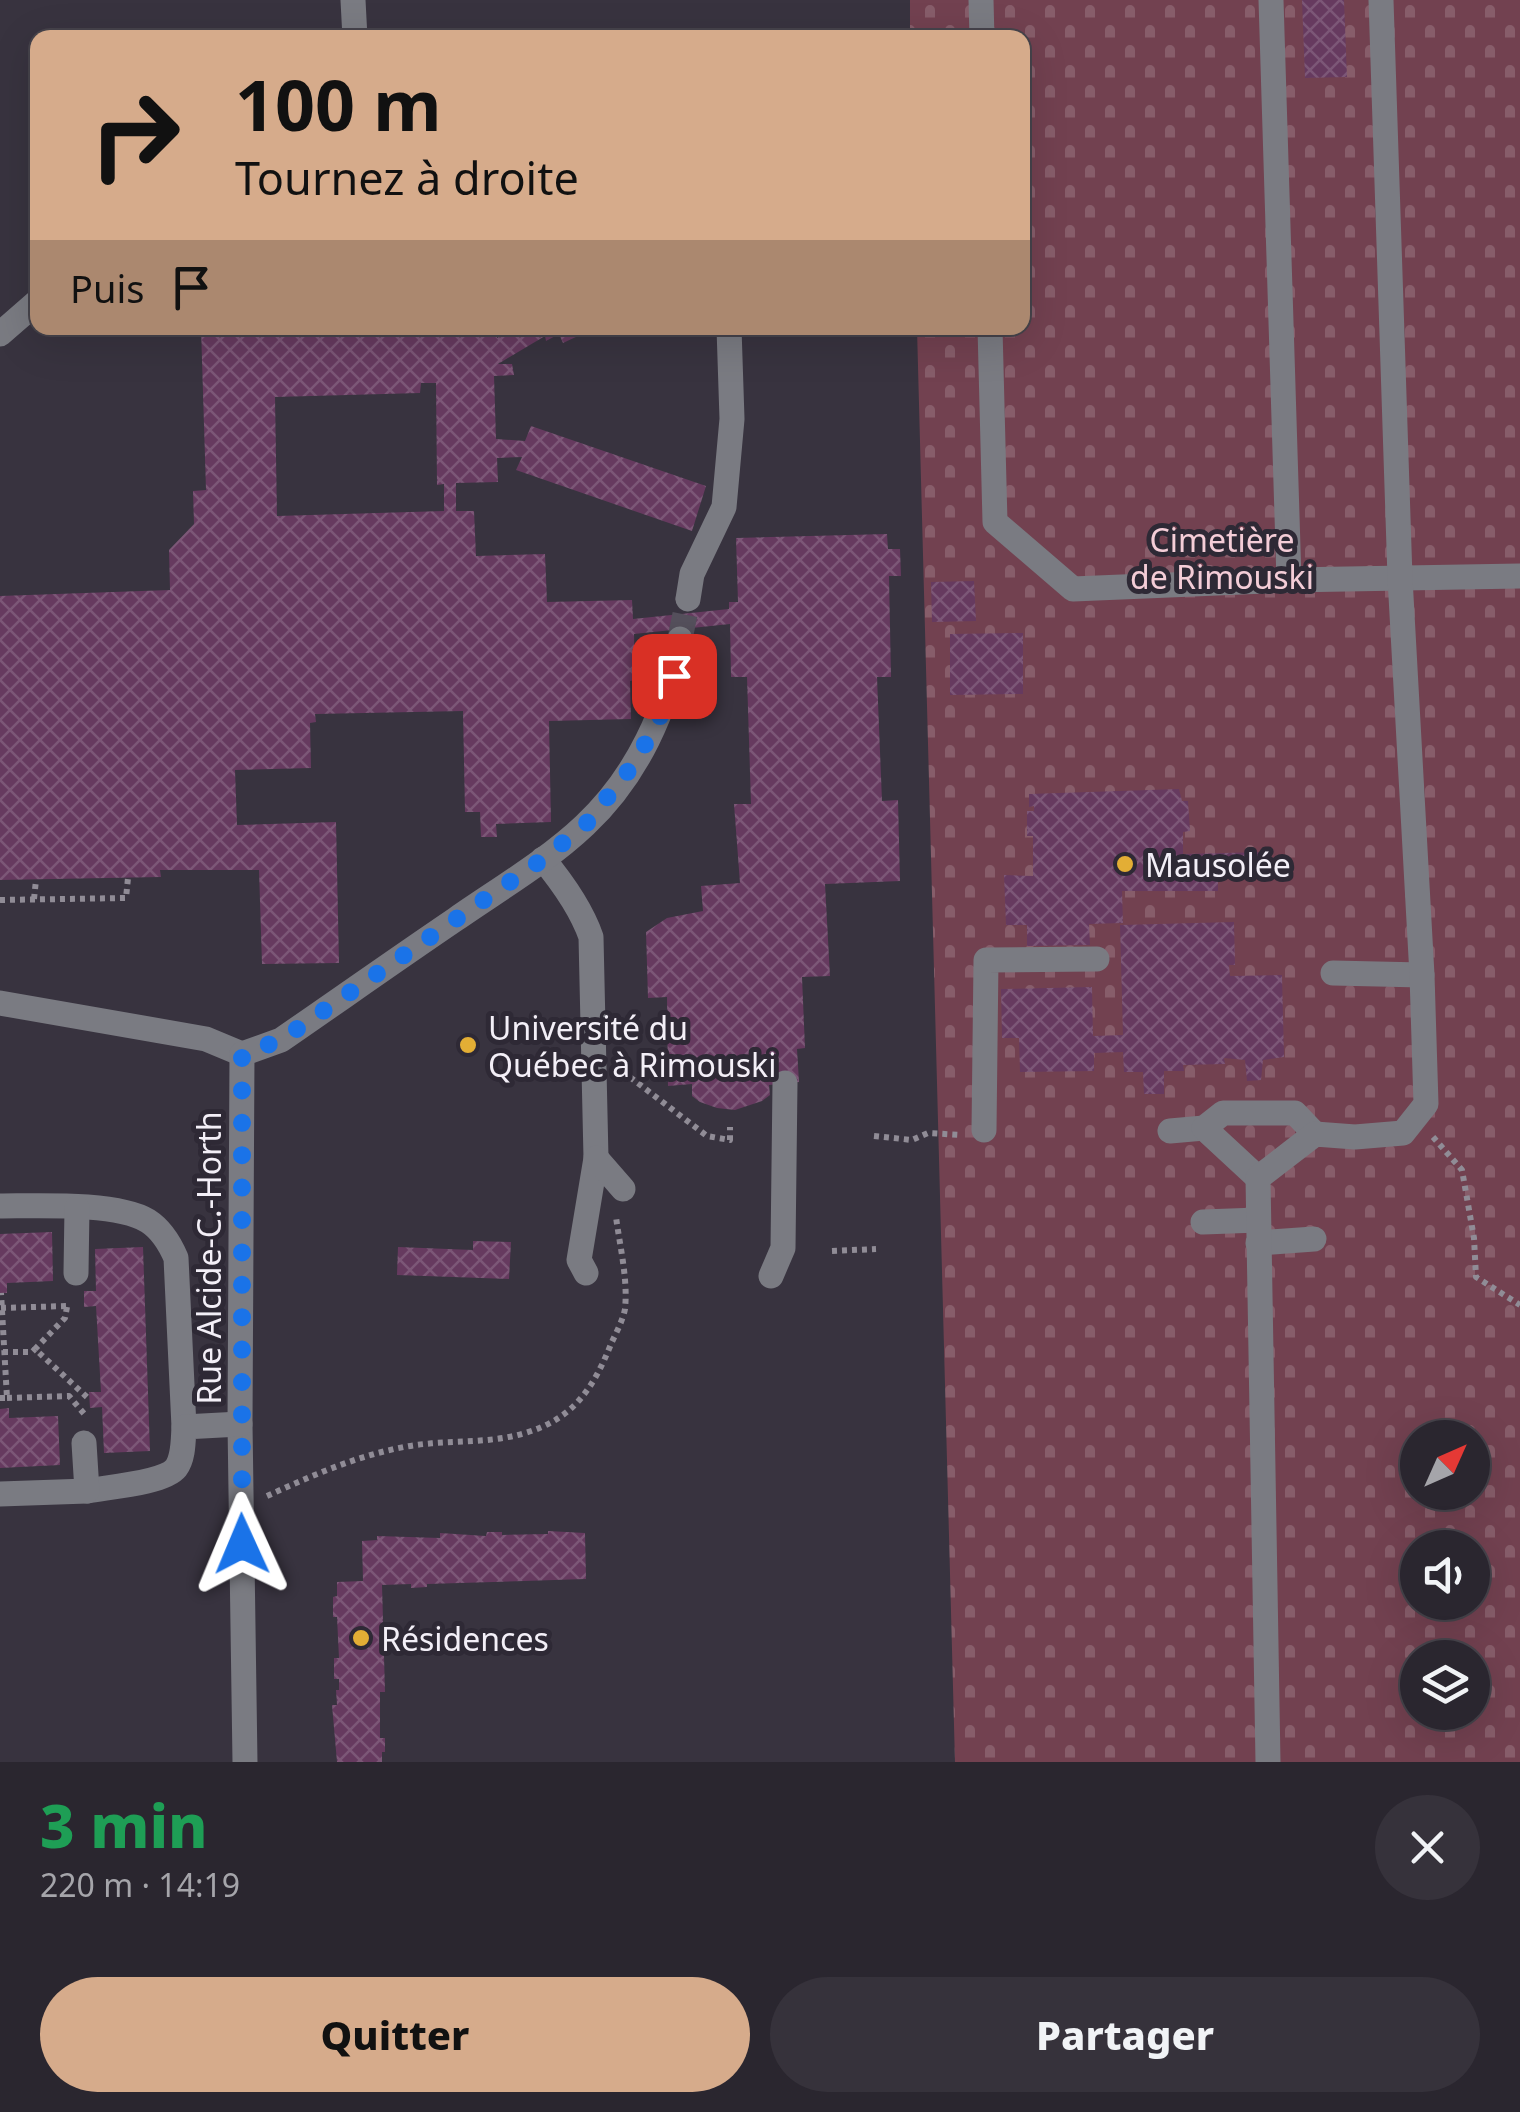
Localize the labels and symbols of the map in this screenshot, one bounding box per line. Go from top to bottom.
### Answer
park label: Cimetière de Rimouski [1130,518,1314,598]
pin [632,634,717,719]
place label: Mausolée [1145,843,1291,886]
marker: Mausolée [1114,853,1136,875]
place label: Université du Québec à Rimouski [488,1006,776,1086]
marker: Université du Québec à Rimouski [457,1034,479,1056]
street label: Rue Alcide-C.-Horth [187,1111,230,1405]
north arrow [1400,1420,1490,1510]
position arrow [190,1492,294,1596]
place label: Résidences [381,1617,549,1660]
marker: Résidences [350,1627,372,1649]

